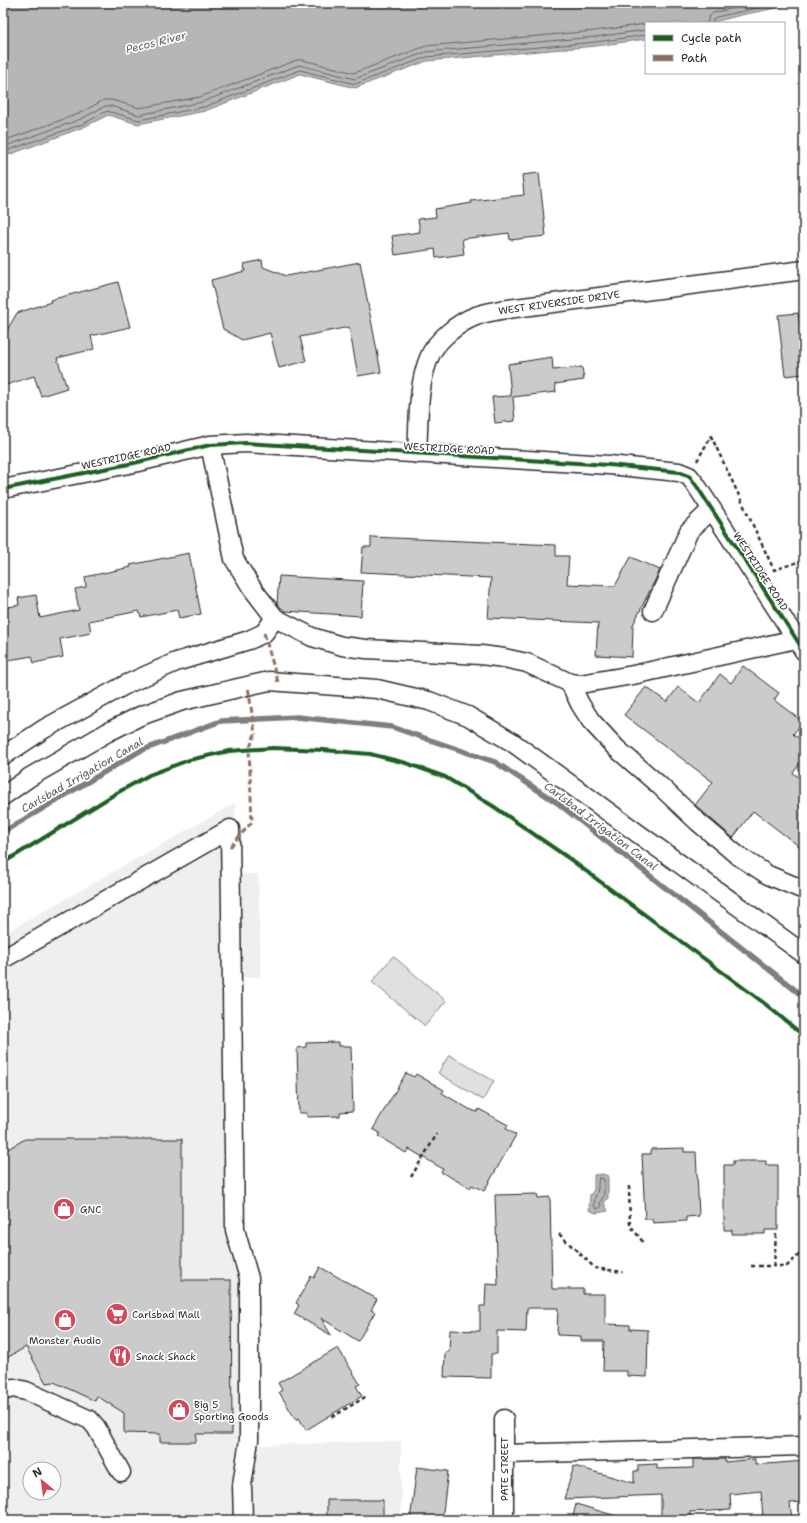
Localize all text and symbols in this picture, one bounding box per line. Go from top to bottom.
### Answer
legend [645,22,785,74]
water label: Pecos River [124,28,189,57]
text: Cycle path [681,30,742,46]
text: Path [681,50,707,66]
street label: WEST RIVERSIDE DRIVE [497,288,621,317]
street label: WESTRIDGE ROAD [403,440,495,457]
street label: WESTRIDGE ROAD [80,441,172,472]
street label: WESTRIDGE ROAD [730,529,791,613]
water label: Carlsbad Irrigation Canal [18,734,146,817]
water label: Carlsbad Irrigation Canal [541,779,661,874]
shop icon: GNC [51,1196,77,1222]
place label: GNC [80,1203,101,1216]
supermarket icon: Carlsbad Mall [104,1301,130,1327]
shop icon: Monster Audio [52,1307,78,1333]
place label: Carlsbad Mall [132,1308,200,1321]
place label: Monster Audio [29,1334,101,1347]
restaurant icon: Snack Shack [107,1343,133,1369]
place label: Snack Shack [136,1350,196,1363]
shop icon: Big 5 Sporting Goods [166,1397,192,1423]
place label: Big 5 Sporting Goods [194,1398,269,1423]
street label: PATE STREET [498,1437,511,1501]
north arrow [22,1461,62,1501]
text: N [30,1464,45,1481]

